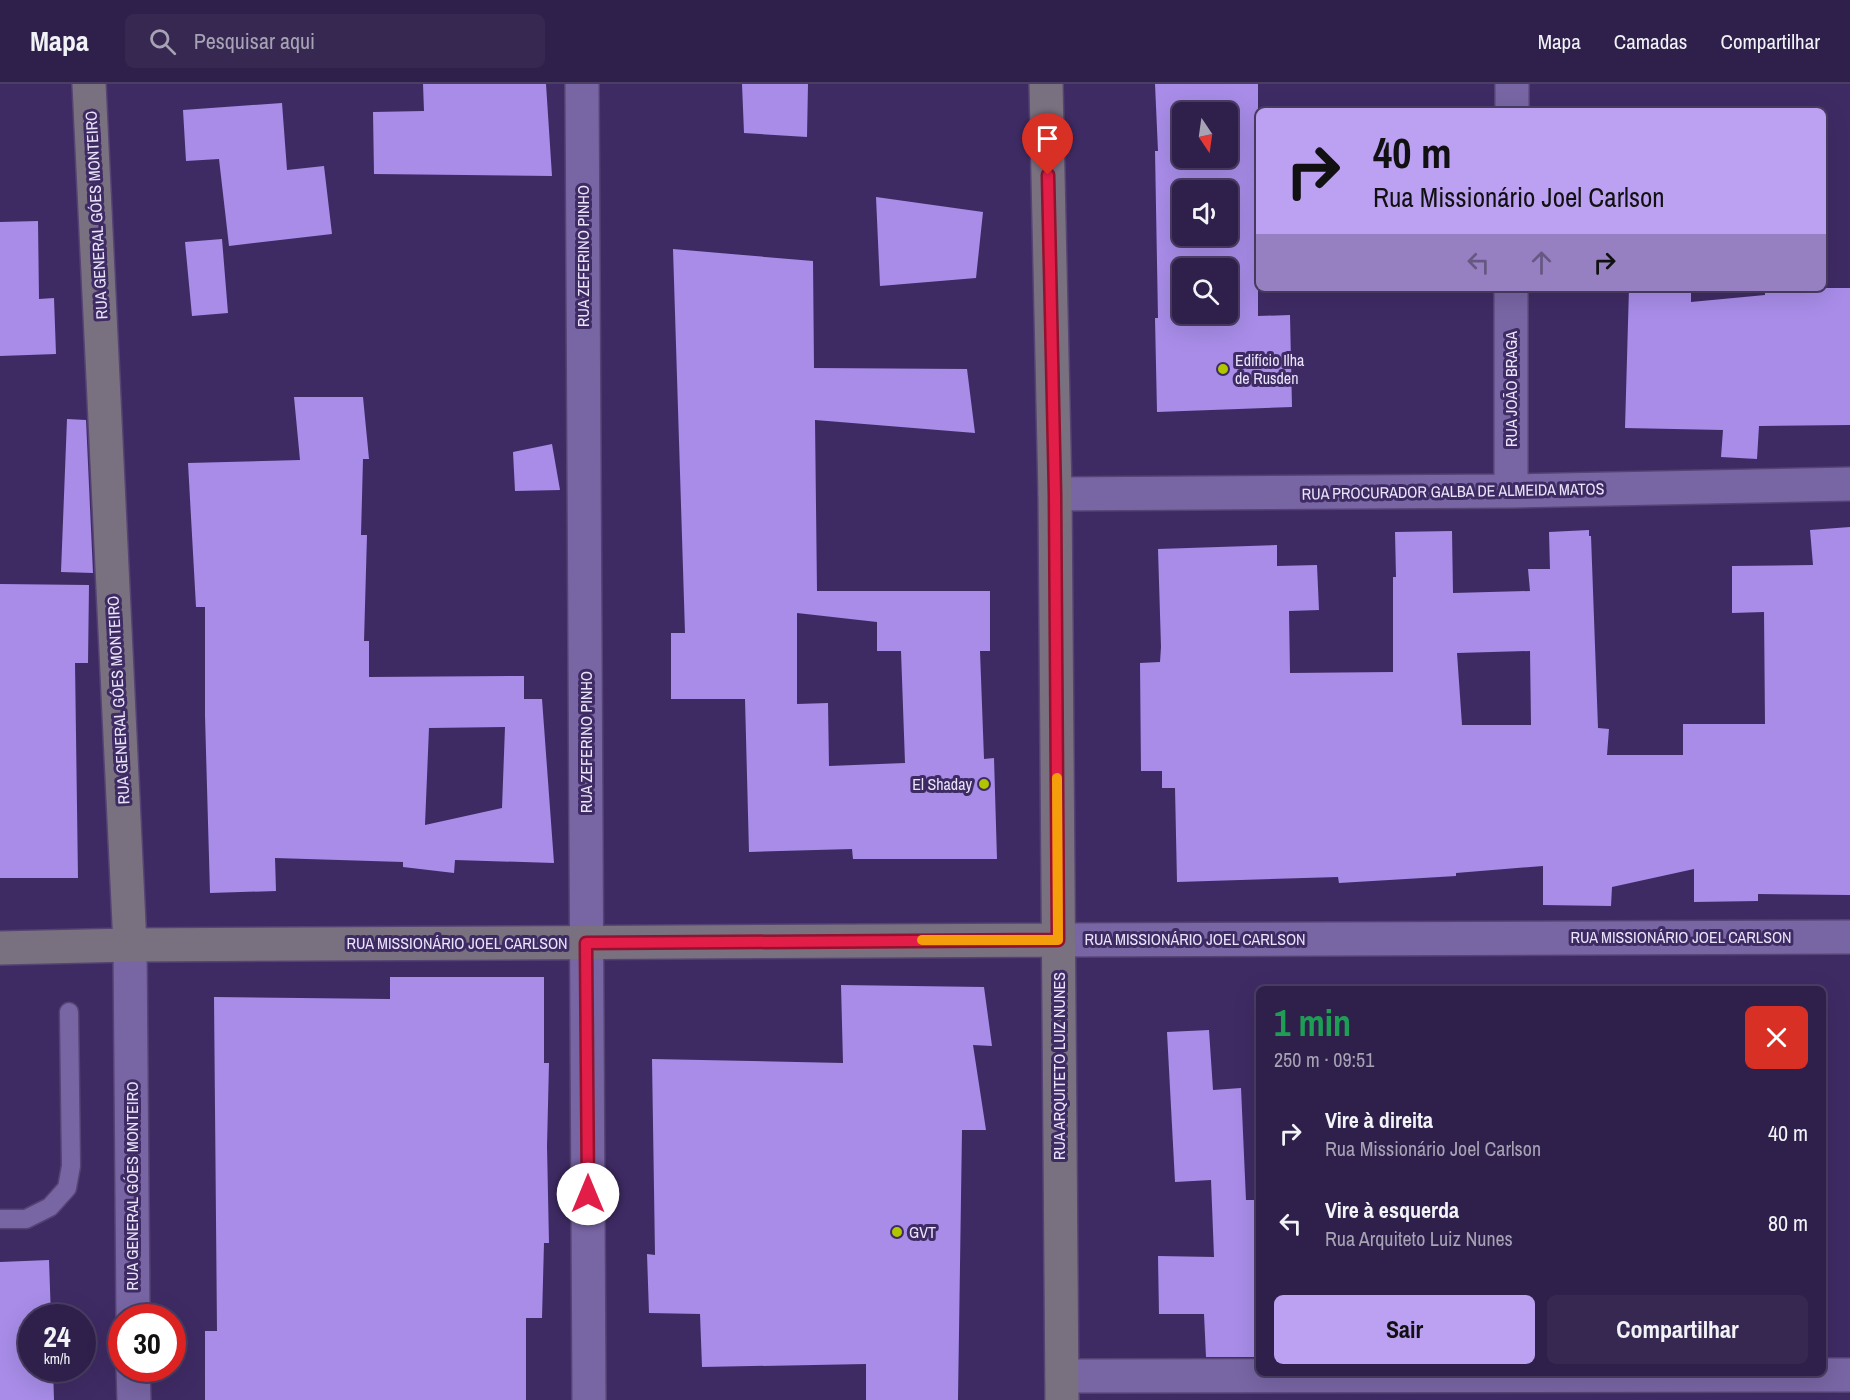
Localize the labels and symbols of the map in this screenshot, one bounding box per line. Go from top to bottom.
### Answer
north arrow [1172,102,1238,168]
street label: RUA GENERAL GÓES MONTEIRO [80,110,112,320]
pin [1022,113,1073,175]
street label: RUA ZEFERINO PINHO [572,185,594,327]
street label: RUA JOÃO BRAGA [1500,331,1522,447]
place label: Edifício Ilha de Rusden [1235,349,1305,389]
marker: Edifício Ilha de Rusden [1216,362,1230,376]
street label: RUA PROCURADOR GALBA DE ALMEIDA MATOS [1301,477,1605,505]
street label: RUA GENERAL GÓES MONTEIRO [102,595,134,805]
street label: RUA ZEFERINO PINHO [575,671,597,813]
place label: El Shaday [912,773,972,795]
marker: El Shaday [977,777,991,791]
street label: RUA MISSIONÁRIO JOEL CARLSON [1570,926,1792,948]
street label: RUA MISSIONÁRIO JOEL CARLSON [1084,928,1306,950]
street label: RUA MISSIONÁRIO JOEL CARLSON [346,932,568,954]
street label: RUA ARQUITETO LUIZ NUNES [1048,972,1070,1160]
street label: RUA GENERAL GÓES MONTEIRO [121,1082,143,1290]
position arrow [556,1162,620,1226]
place label: GVT [909,1221,936,1243]
marker: GVT [890,1225,904,1239]
speed limit sign: 30 [108,1304,186,1382]

